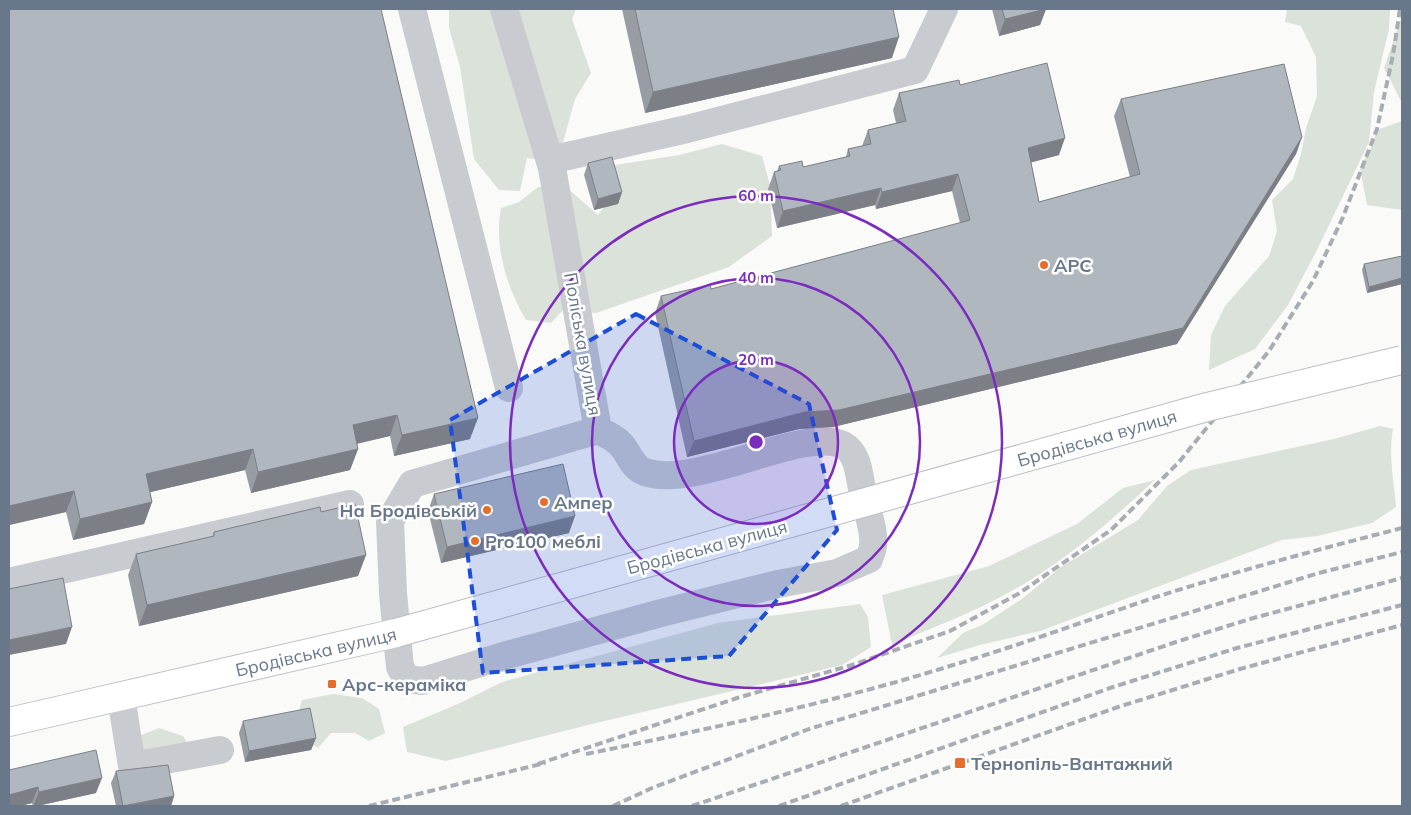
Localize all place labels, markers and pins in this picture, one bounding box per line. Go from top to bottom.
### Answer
place label: АРС [1054,254,1092,277]
marker: АРС [1038,259,1050,271]
centre of rings [747,433,765,451]
place label: Ампер [554,491,613,514]
marker: Ампер [538,496,550,508]
place label: На Бродівській [339,499,477,522]
marker: На Бродівській [481,504,493,516]
place label: Pro100 меблі [485,530,601,553]
marker: Pro100 меблі [469,535,481,547]
place label: Арс-кераміка [342,673,467,696]
marker: Арс-кераміка [326,678,338,690]
place label: Тернопіль-Вантажний [971,752,1173,775]
marker: Тернопіль-Вантажний [953,756,967,770]

